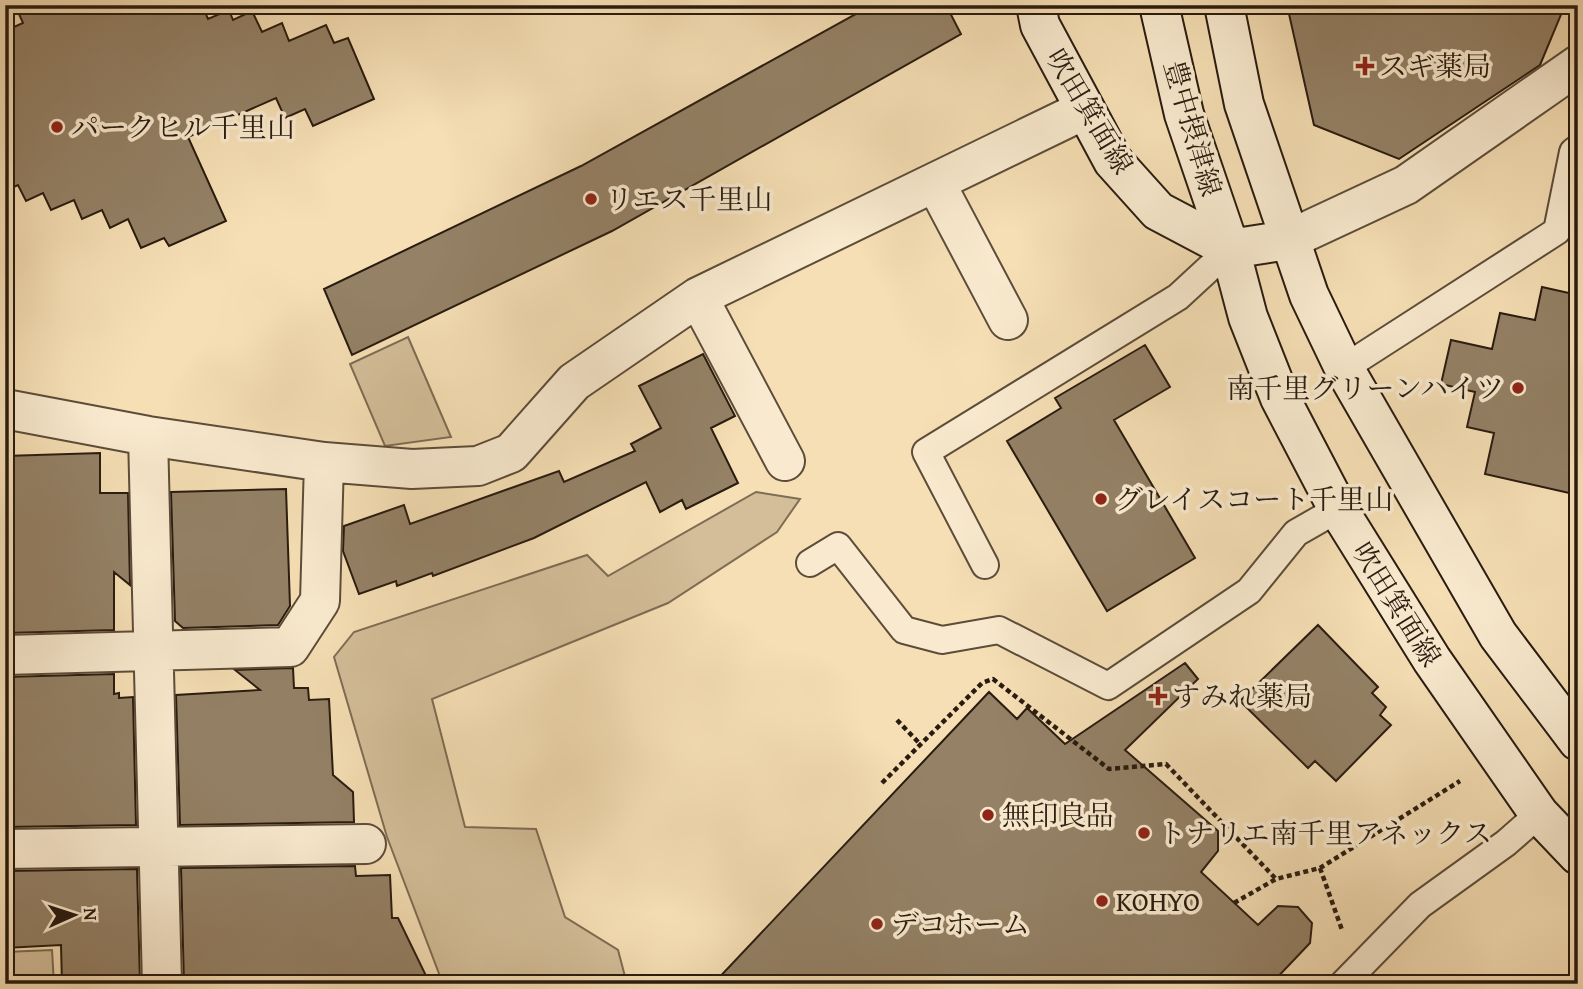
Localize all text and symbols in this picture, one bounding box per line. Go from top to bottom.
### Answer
street label: 吹田箕面線 [1037,40,1144,181]
place label: スギ薬局 [1379,45,1491,86]
street label: 豊中摂津線 [1154,55,1232,201]
marker: スギ薬局 [1357,58,1373,74]
place label: パークヒル千里山 [71,106,295,147]
marker: パークヒル千里山 [49,119,65,135]
place label: リエス千里山 [605,178,772,219]
marker: リエス千里山 [583,191,599,207]
place label: 南千里グリーンハイツ [1227,367,1504,408]
marker: 南千里グリーンハイツ [1510,380,1526,396]
place label: グレイスコート千里山 [1115,478,1393,519]
marker: グレイスコート千里山 [1093,491,1109,507]
street label: 吹田箕面線 [1343,534,1452,674]
place label: すみれ薬局 [1172,675,1312,716]
marker: すみれ薬局 [1150,688,1166,704]
place label: 無印良品 [1002,794,1114,835]
marker: 無印良品 [980,807,996,823]
place label: トナリエ南千里アネックス [1158,812,1492,853]
marker: トナリエ南千里アネックス [1136,825,1152,841]
north arrow [38,880,108,950]
place label: KOHYO [1116,880,1200,921]
marker: KOHYO [1094,893,1110,909]
place label: デコホーム [891,903,1030,944]
text: N [77,907,105,921]
marker: デコホーム [869,916,885,932]

